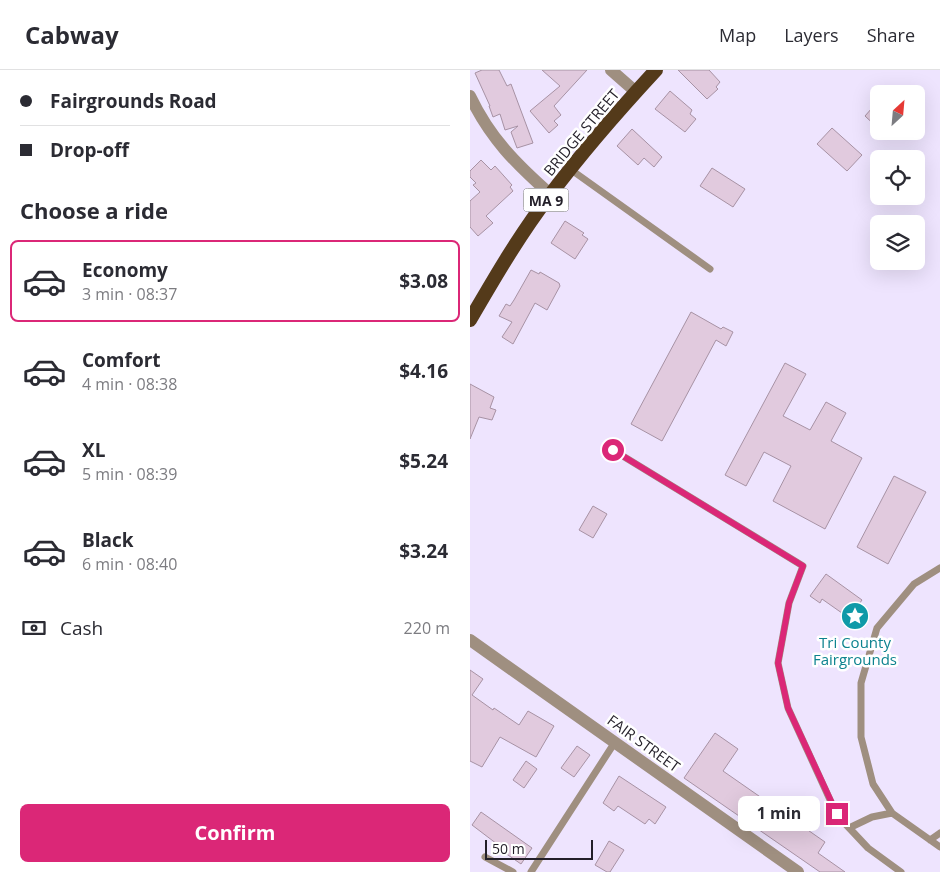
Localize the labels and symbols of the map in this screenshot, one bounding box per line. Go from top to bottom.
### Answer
street label: BRIDGE STREET [539,84,624,180]
north arrow [870,85,925,140]
road number: MA 9 [524,188,568,212]
route start [602,439,624,461]
place icon: Tri County Fairgrounds [840,601,870,631]
place label: Tri County Fairgrounds [813,632,897,669]
street label: FAIR STREET [604,710,685,777]
callout: 1 min [737,796,820,832]
route end [826,803,848,825]
scale bar [485,837,592,860]

